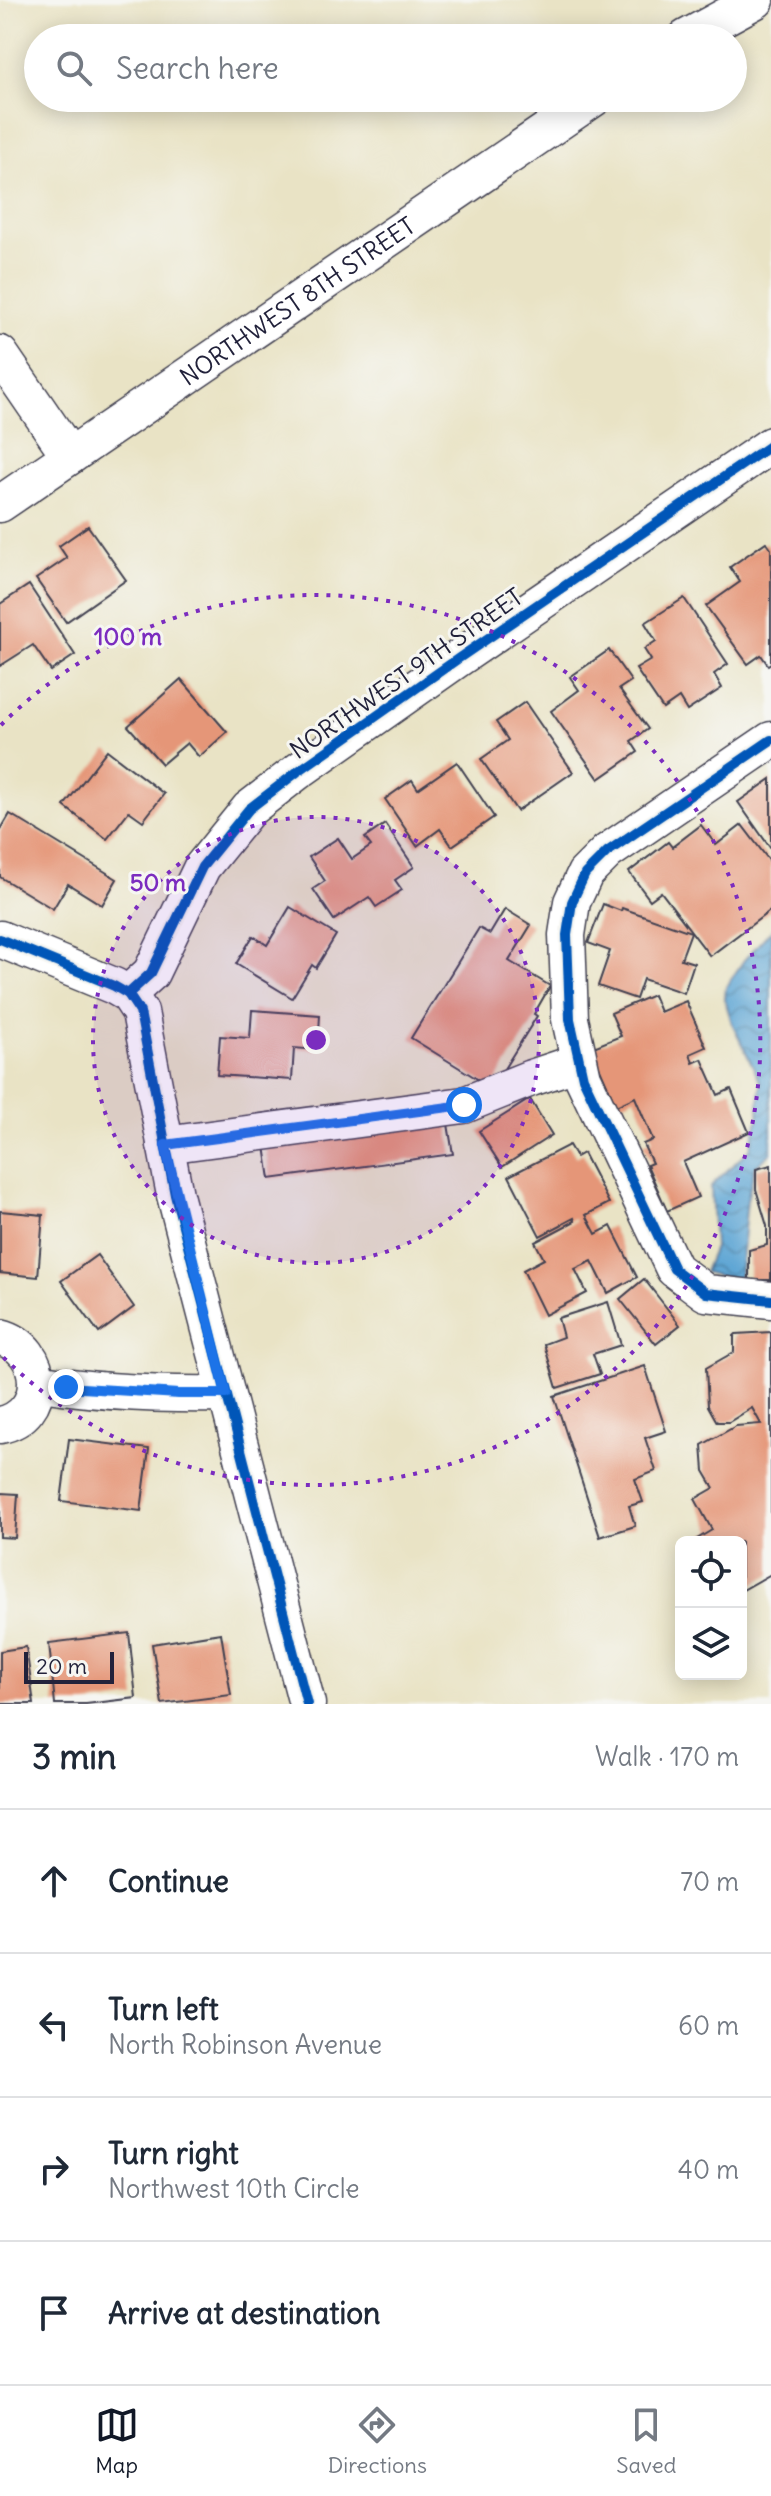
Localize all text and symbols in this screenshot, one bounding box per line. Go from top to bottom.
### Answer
search box [24,24,747,112]
icon: search [52,46,96,90]
text: Search here [116,49,279,87]
street label: NORTHWEST 8TH STREET [174,210,420,392]
street label: NORTHWEST 9TH STREET [284,581,528,765]
text: 100 m [94,621,162,651]
text: 50 m [130,867,186,897]
centre of rings [302,1026,330,1054]
route start [446,1087,482,1123]
route end [48,1369,84,1405]
map controls [675,1536,747,1680]
button: locate [675,1536,747,1608]
button: layers [675,1608,747,1680]
scale bar [24,1648,114,1684]
text: 20 m [36,1652,87,1680]
text: 3 min [32,1735,117,1778]
text: Walk · 170 m [595,1740,739,1773]
icon: ahead [32,1859,76,1903]
text: Continue [108,1862,229,1900]
text: 70 m [680,1865,739,1898]
text: Turn left [108,1990,219,2028]
icon: left [32,2003,76,2047]
text: 60 m [678,2009,739,2042]
text: North Robinson Avenue [108,2028,382,2061]
text: Turn right [108,2134,239,2172]
icon: right [32,2147,76,2191]
text: 40 m [678,2153,739,2186]
text: Northwest 10th Circle [108,2172,360,2205]
icon: arrive [32,2291,76,2335]
text: Arrive at destination [108,2294,380,2332]
tab: Map [95,2403,139,2479]
tab: Directions [328,2403,427,2479]
tab: Saved [616,2403,676,2479]

